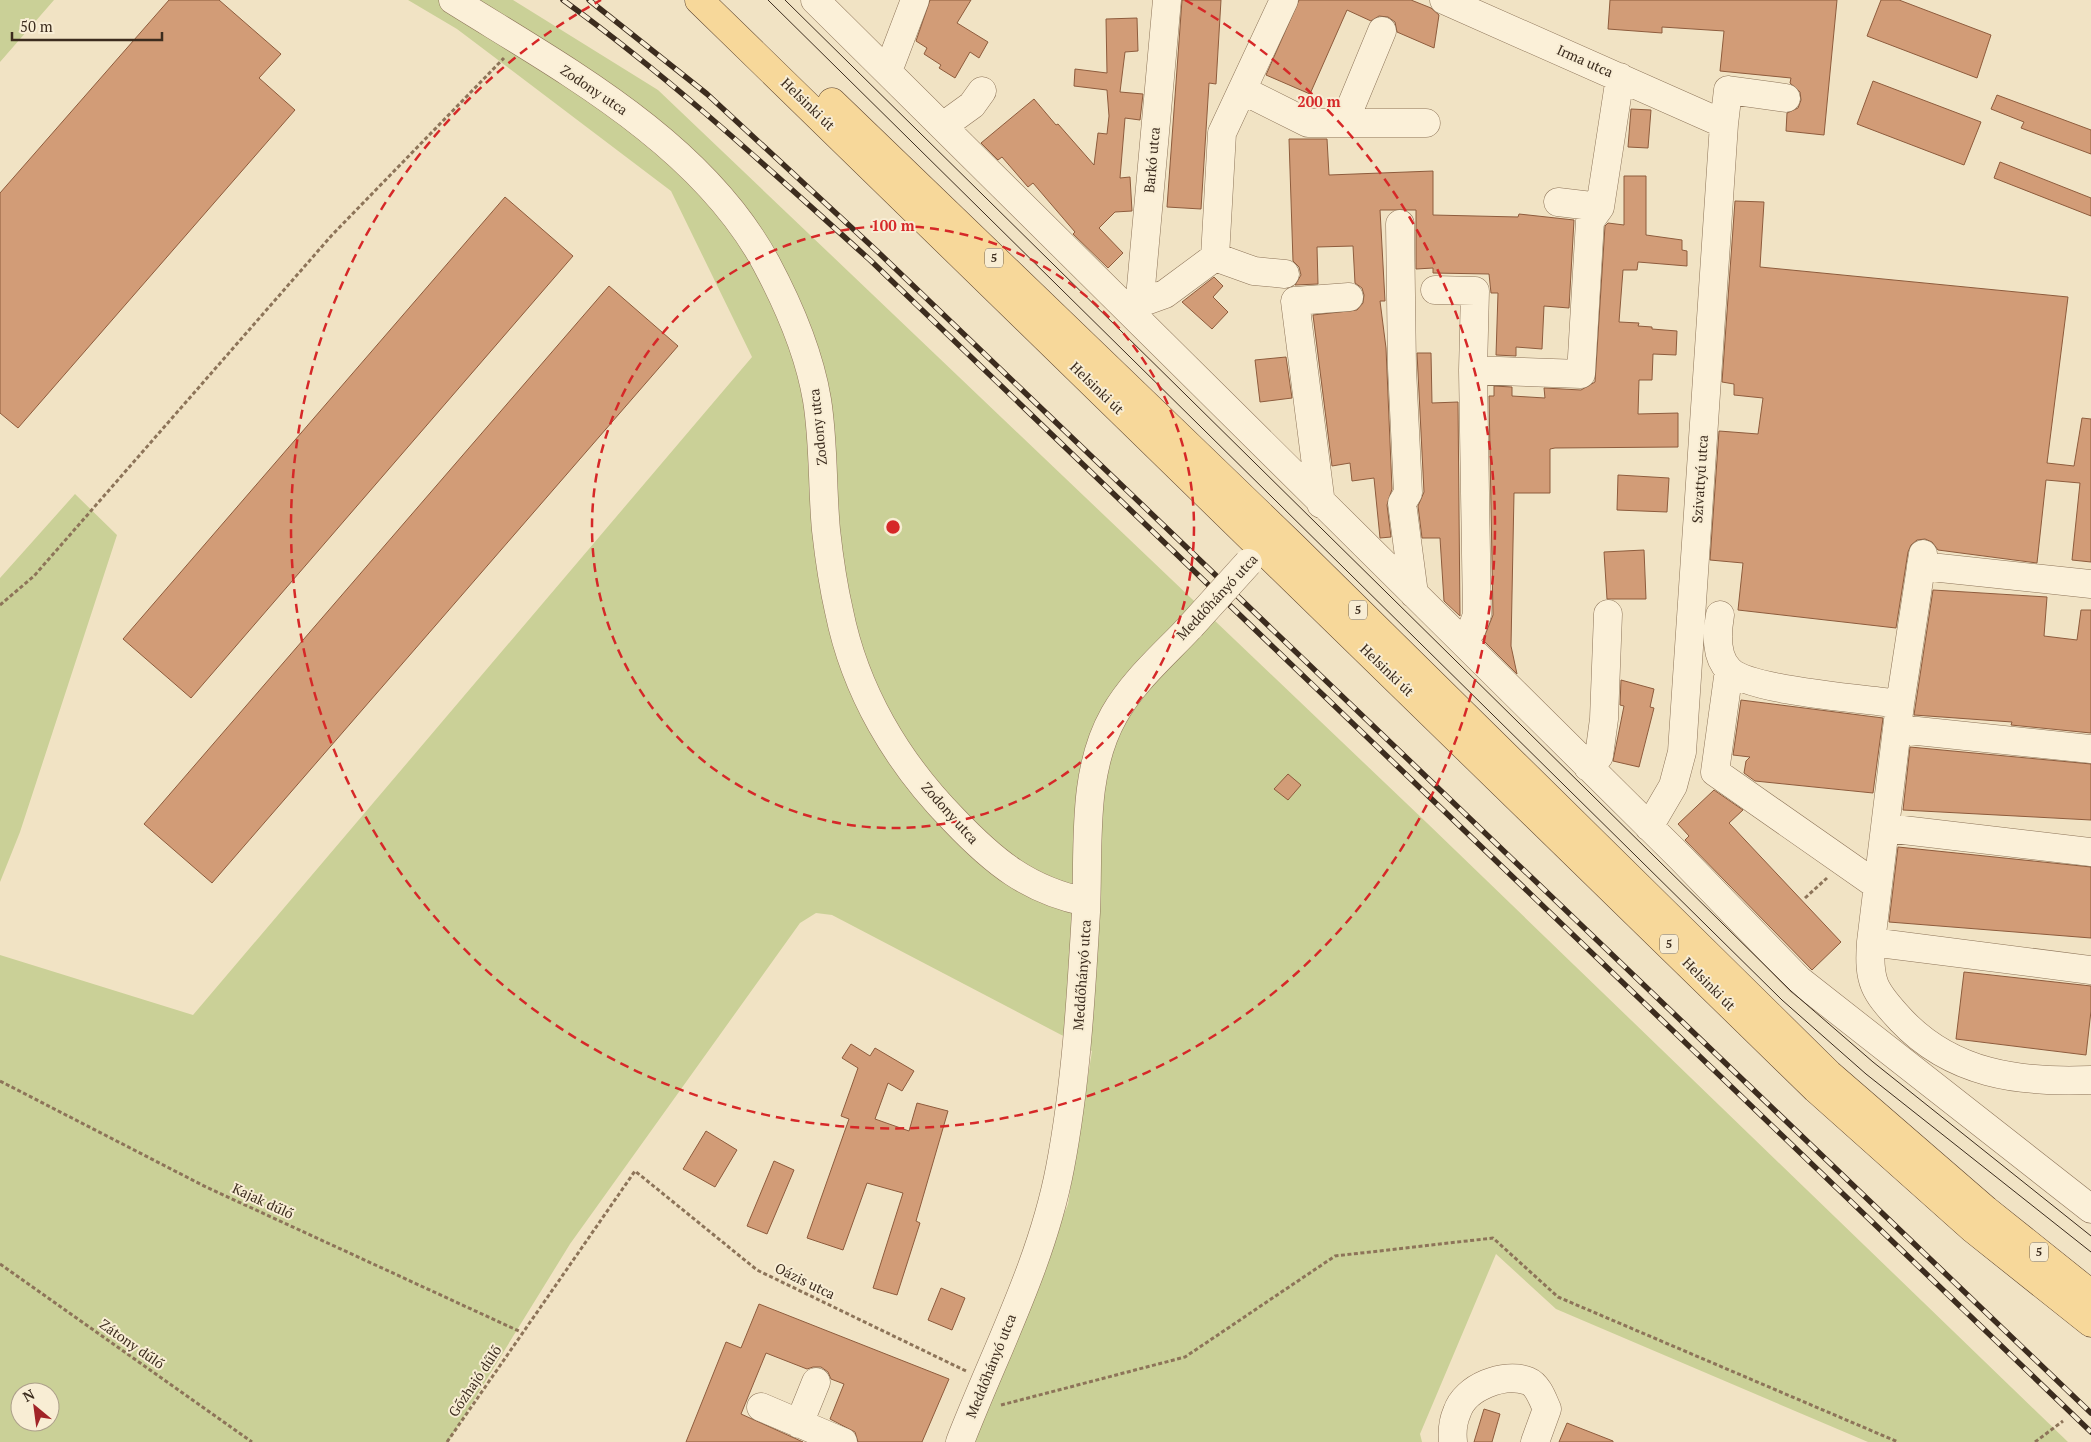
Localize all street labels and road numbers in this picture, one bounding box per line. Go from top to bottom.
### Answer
street label: Irma utca [1554,40,1616,81]
street label: Zodony utca [557,60,632,119]
street label: Helsinki út [777,73,840,135]
street label: Barkó utca [1139,126,1164,194]
road number: 5 [985,248,1003,268]
street label: Helsinki út [1066,357,1129,419]
street label: Zodony utca [804,388,831,466]
street label: Szivattyú utca [1687,434,1712,524]
street label: Meddőhányó utca [1172,550,1261,644]
road number: 5 [1349,600,1367,620]
street label: Helsinki út [1356,639,1419,701]
street label: Zodony utca [918,778,983,848]
street label: Meddőhányó utca [1068,919,1095,1031]
road number: 5 [1660,934,1678,954]
street label: Helsinki út [1679,953,1741,1015]
street label: Kajak dűlő [229,1178,297,1223]
road number: 5 [2030,1242,2048,1262]
street label: Oázis utca [772,1258,838,1303]
street label: Meddőhányó utca [961,1311,1020,1421]
street label: Zátony dűlő [96,1314,169,1373]
street label: Gőzhajó dűlő [444,1341,506,1420]

